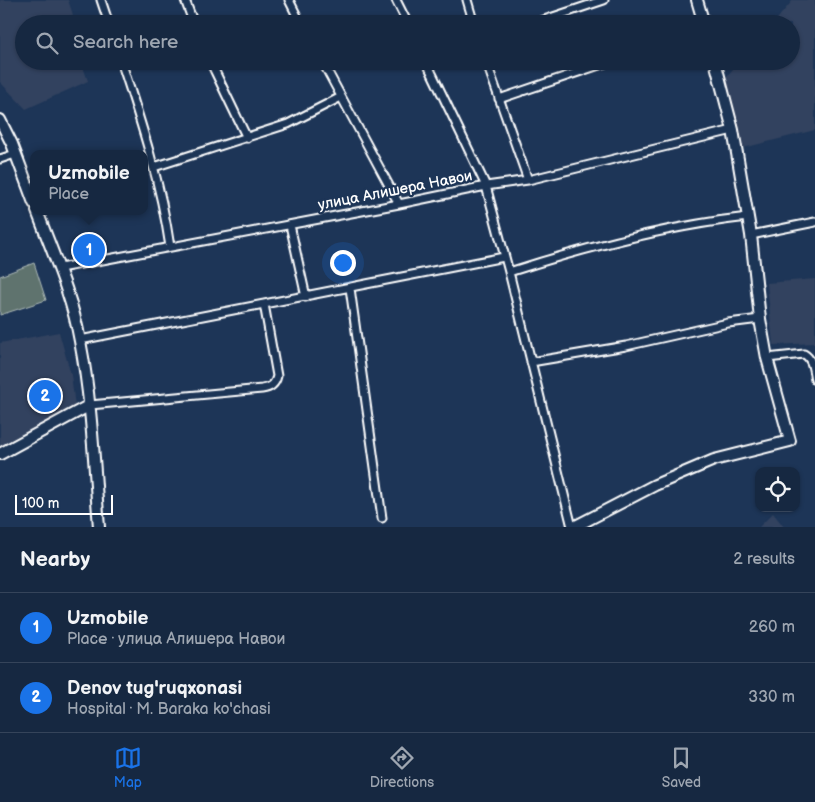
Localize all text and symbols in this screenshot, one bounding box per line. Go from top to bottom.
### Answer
search box [15,15,800,70]
icon: search [33,29,61,57]
text: Search here [73,31,178,54]
popup [30,150,148,215]
text: Uzmobile [48,162,130,185]
street label: улица Алишера Навои [316,166,474,215]
text: Place [48,185,89,204]
pin: 1 [73,231,105,269]
your location [330,250,356,276]
pin: 2 [29,377,61,415]
map controls [755,467,800,512]
button: locate [755,467,800,512]
scale bar [15,492,112,515]
text: 100 m [22,495,59,512]
text: Nearby [20,547,90,572]
text: 2 results [733,550,795,569]
text: Uzmobile [67,607,148,630]
text: 1 [33,618,39,637]
text: 260 m [749,618,795,637]
text: Place · улица Алишера Навои [67,630,285,649]
text: Denov tug'ruqxonasi [67,677,242,700]
text: 2 [31,688,41,707]
text: 330 m [748,688,795,707]
text: Hospital · M. Baraka ko'chasi [67,700,271,719]
tab: Map [114,744,142,791]
tab: Directions [370,744,434,791]
tab: Saved [662,744,701,791]

